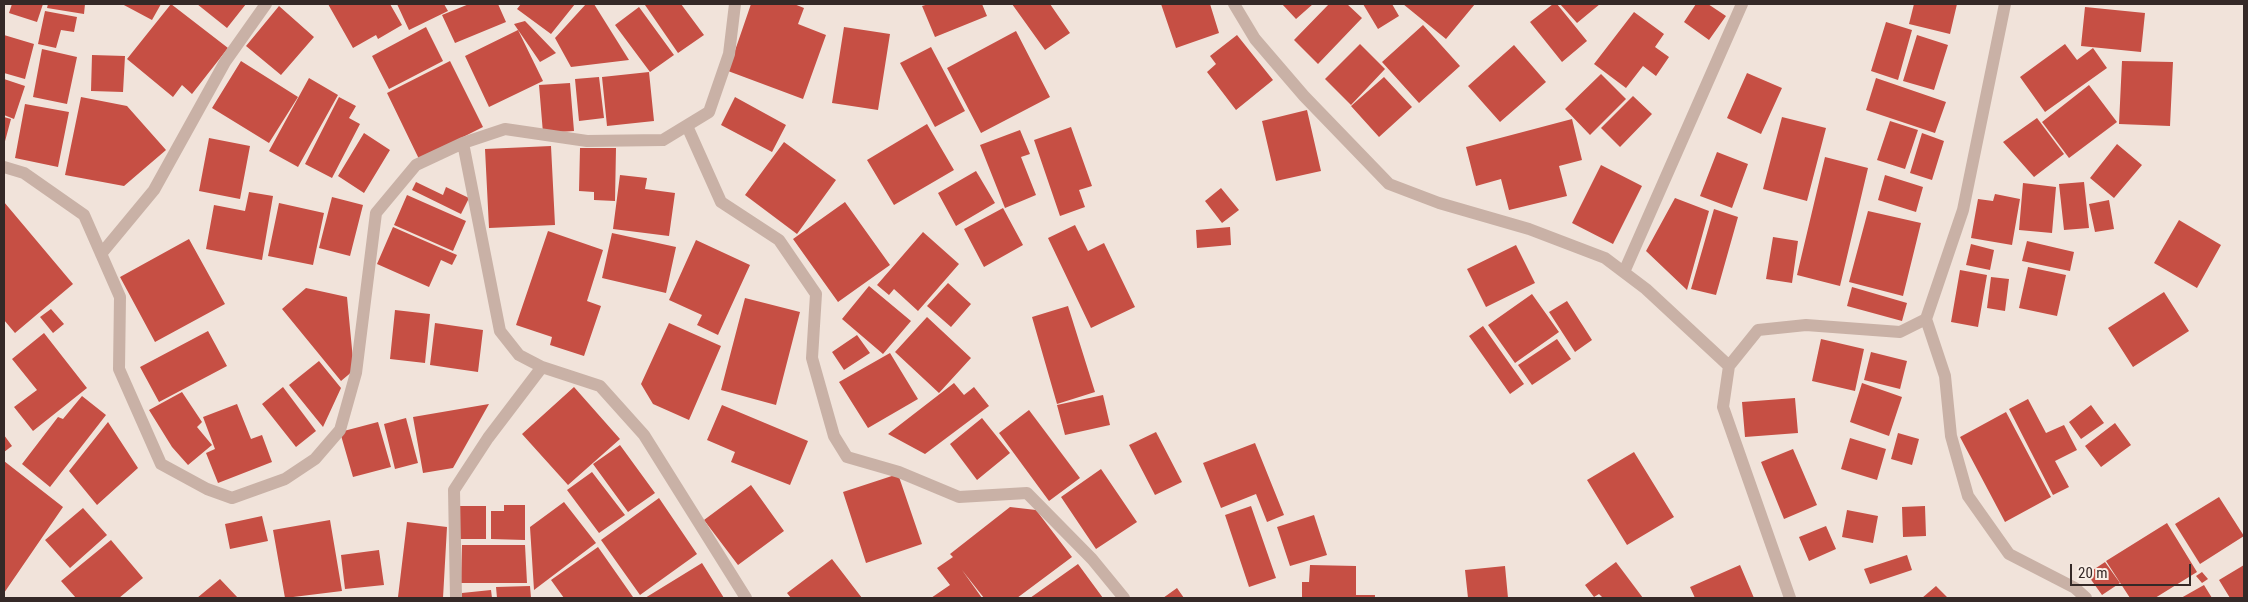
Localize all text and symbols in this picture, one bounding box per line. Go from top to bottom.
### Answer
scale bar [2073,554,2194,586]
text: 20 m [2078,564,2108,582]

